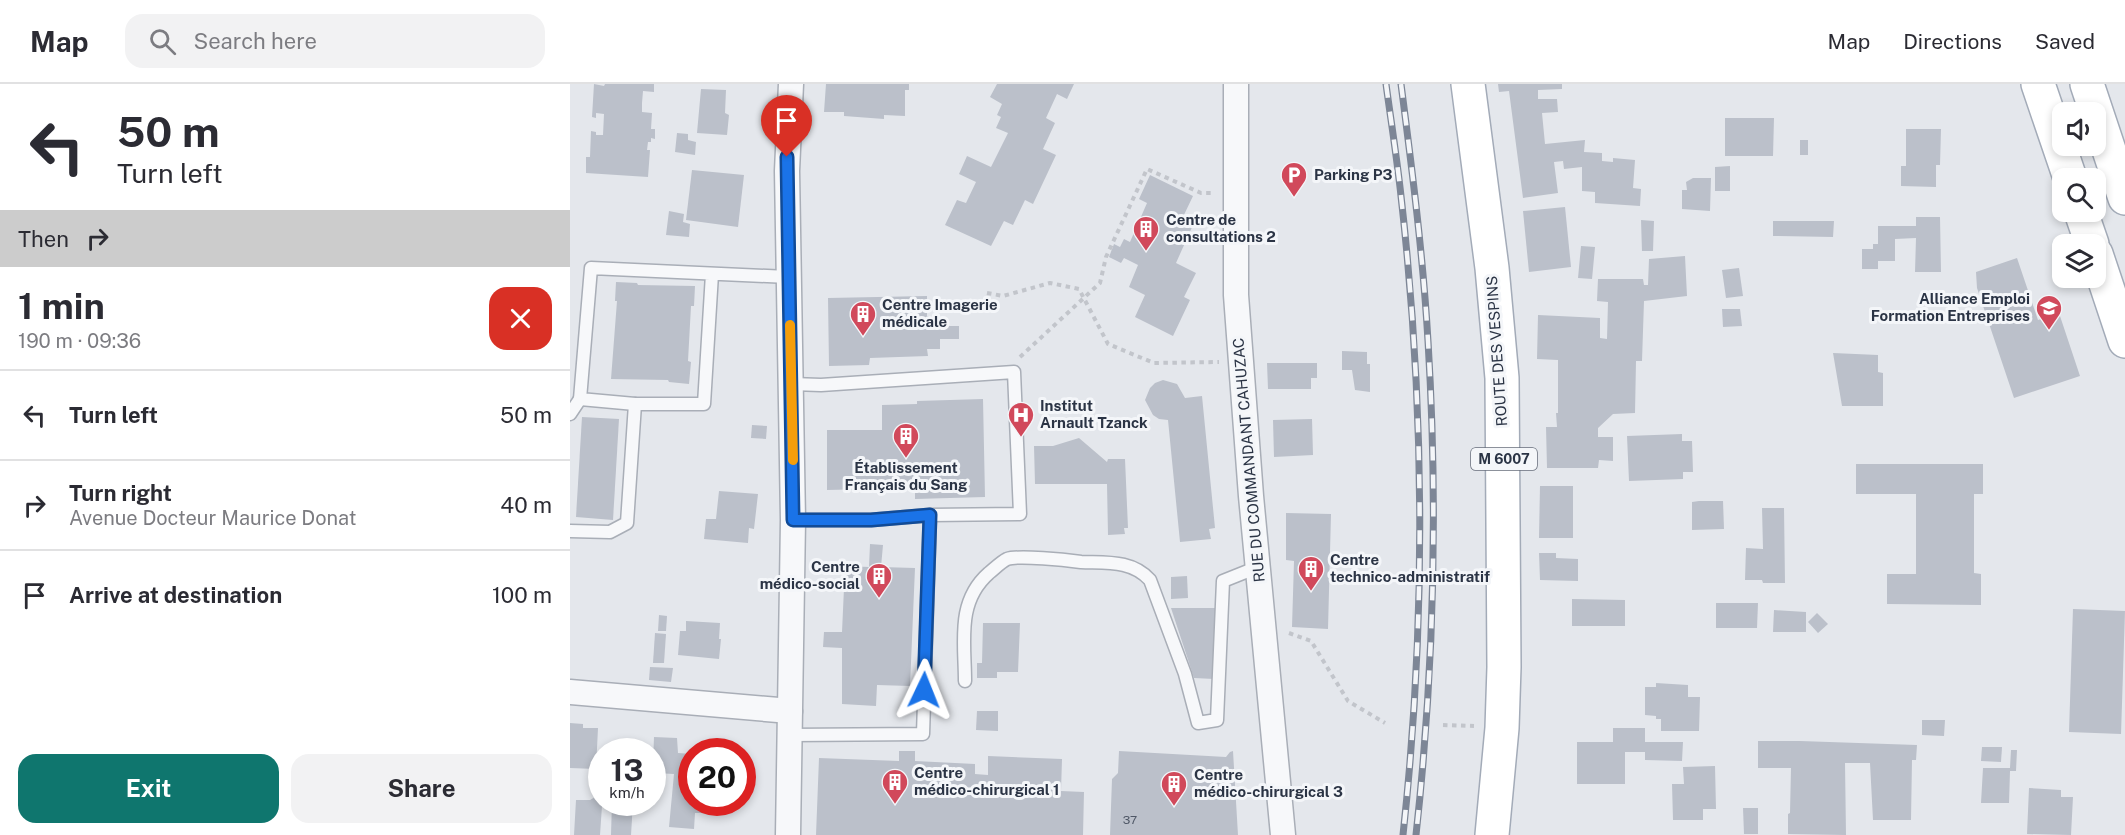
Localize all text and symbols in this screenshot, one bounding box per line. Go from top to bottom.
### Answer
search box [125,14,545,68]
text: Map [30,25,89,58]
icon: search [146,25,179,58]
text: Search here [194,28,317,54]
text: Map [1828,29,1870,54]
text: Directions [1903,29,2002,54]
text: Saved [2035,29,2095,54]
pin [761,95,812,157]
map controls [2052,102,2106,288]
button: sound [2052,102,2106,156]
icon: arrive [770,104,803,137]
text: 50 m [117,107,220,156]
icon: left [18,108,96,186]
text: Turn left [117,157,223,189]
parking icon: Parking P3 [1279,160,1309,198]
place label: Parking P3 [1314,166,1392,183]
button: search [2052,168,2106,222]
place label: Centre de consultations 2 [1166,211,1276,245]
building icon: Centre de consultations 2 [1131,214,1161,252]
icon: right [81,222,114,255]
text: Then [18,226,69,252]
button: layers [2052,234,2106,288]
street label: ROUTE DES VESPINS [1483,275,1510,427]
text: 1 min [18,285,105,327]
button: close [489,287,552,350]
place label: Alliance Emploi Formation Entreprises [1871,290,2030,324]
school or university icon: Alliance Emploi Formation Entreprises [2034,293,2064,331]
place label: Centre Imagerie médicale [882,296,998,330]
building icon: Centre Imagerie médicale [848,299,878,337]
text: 190 m · 09:36 [18,329,141,353]
street label: RUE DU COMMANDANT CAHUZAC [1229,337,1268,583]
place label: Institut Arnault Tzanck [1040,397,1148,431]
icon: left [18,399,51,432]
hospital icon: Institut Arnault Tzanck [1006,400,1036,438]
text: Turn left [69,402,158,428]
text: 50 m [500,402,552,428]
building icon: Établissement Français du Sang [891,421,921,459]
road number: M 6007 [1471,448,1537,470]
place label: Établissement Français du Sang [845,459,968,493]
text: Turn right [69,480,172,506]
icon: right [18,489,51,522]
text: 40 m [500,492,552,518]
text: Avenue Docteur Maurice Donat [69,506,356,530]
place label: Centre technico-administratif [1330,551,1490,585]
building icon: Centre technico-administratif [1296,554,1326,592]
place label: Centre médico-social [760,558,860,592]
building icon: Centre médico-social [864,561,894,599]
icon: arrive [18,579,51,612]
text: Arrive at destination [69,582,282,608]
text: 100 m [492,582,552,608]
position arrow [892,658,956,722]
speed limit sign: 20 [678,738,756,816]
text: 13 [611,752,643,788]
button: Exit [18,754,279,823]
button: Share [291,754,552,823]
place label: Centre médico-chirurgical 1 [914,764,1059,798]
place label: Centre médico-chirurgical 3 [1194,766,1343,800]
building icon: Centre médico-chirurgical 1 [880,767,910,805]
building icon: Centre médico-chirurgical 3 [1159,769,1189,807]
text: km/h [609,784,645,801]
house number: 37 [1123,813,1137,827]

